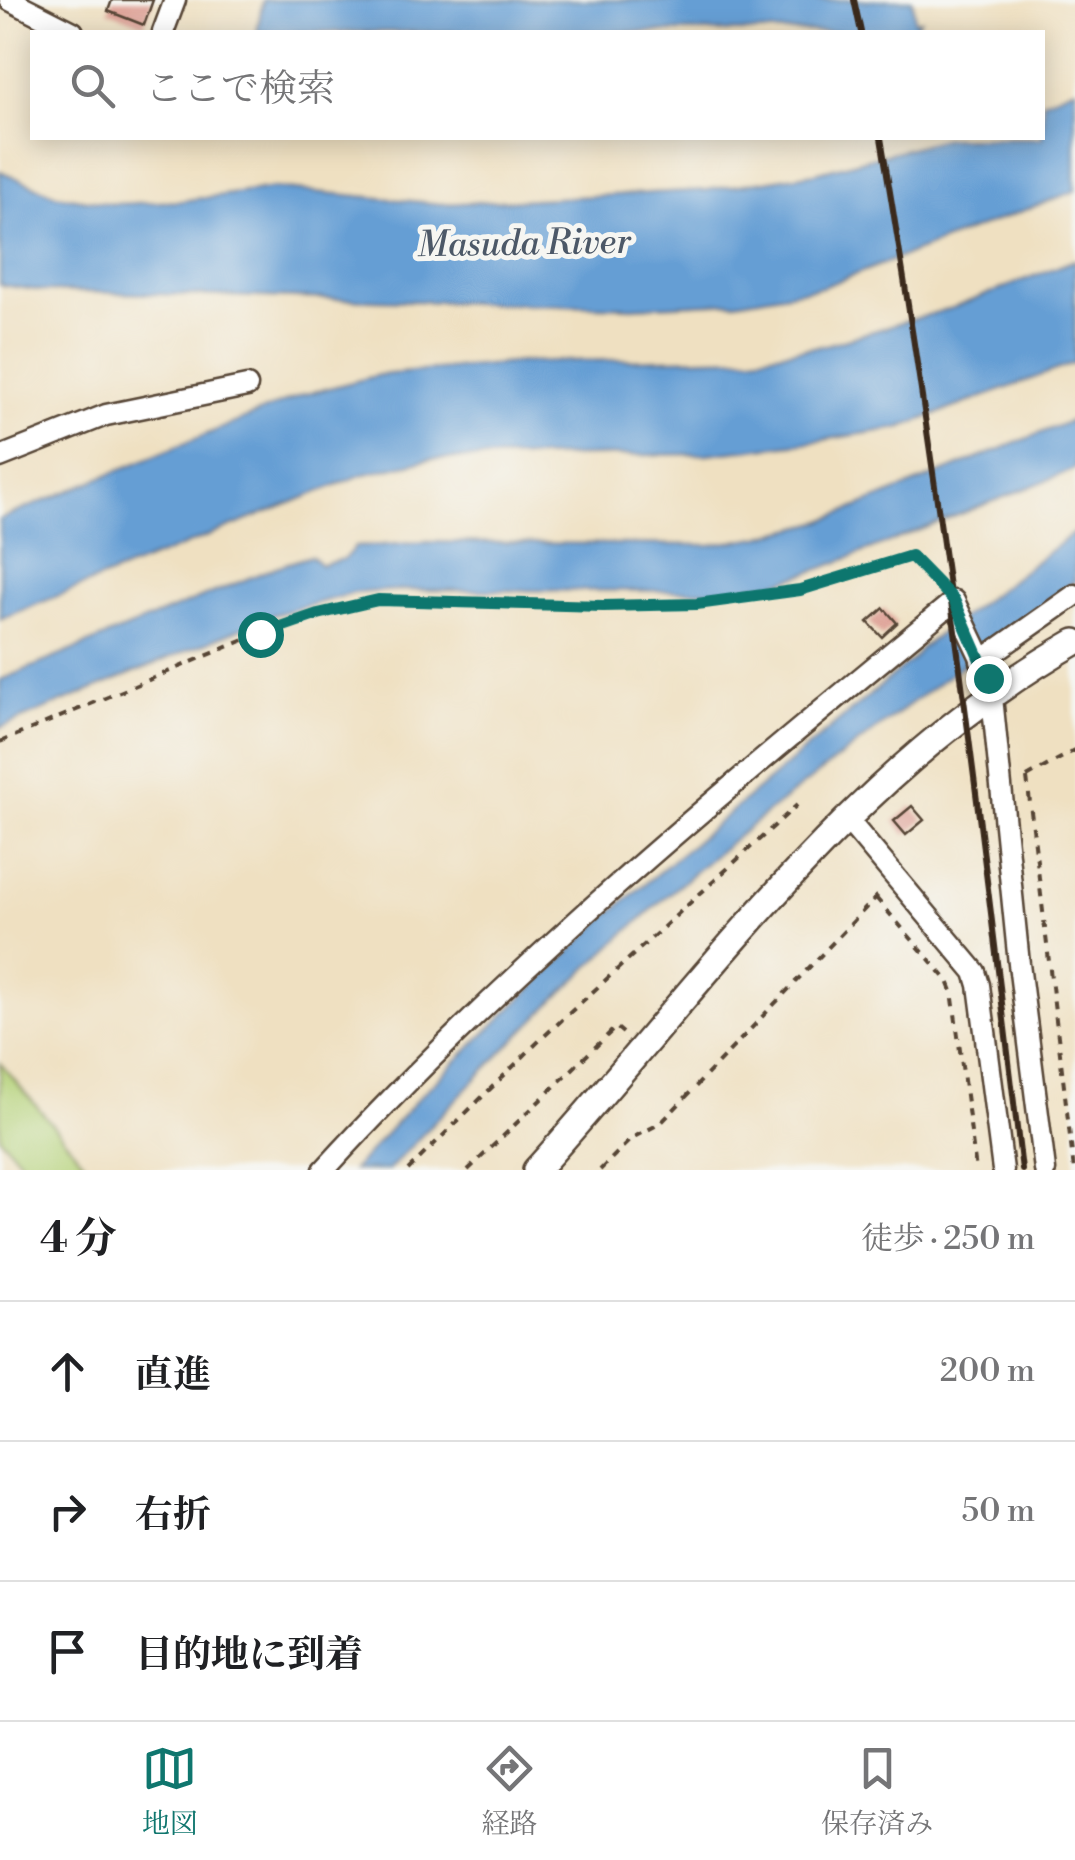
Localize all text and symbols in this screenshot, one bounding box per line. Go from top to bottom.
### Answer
search box [30,30,1045,140]
icon: search [65,58,120,113]
text: ここで検索 [145,66,335,113]
water label: Masuda River [417,221,632,267]
route start [238,612,284,658]
route end [966,656,1012,702]
text: 4 分 [40,1213,117,1266]
text: 徒歩 · 250 m [861,1219,1035,1259]
icon: ahead [40,1344,95,1399]
text: 200 m [940,1351,1035,1391]
text: 直進 [135,1352,211,1399]
icon: right [40,1484,95,1539]
text: 50 m [962,1491,1035,1531]
text: 右折 [135,1492,211,1539]
icon: arrive [40,1624,95,1679]
text: 目的地に到着 [135,1632,363,1679]
tab: 地図 [142,1741,198,1842]
tab: 経路 [481,1741,537,1842]
tab: 保存済み [821,1741,933,1842]

